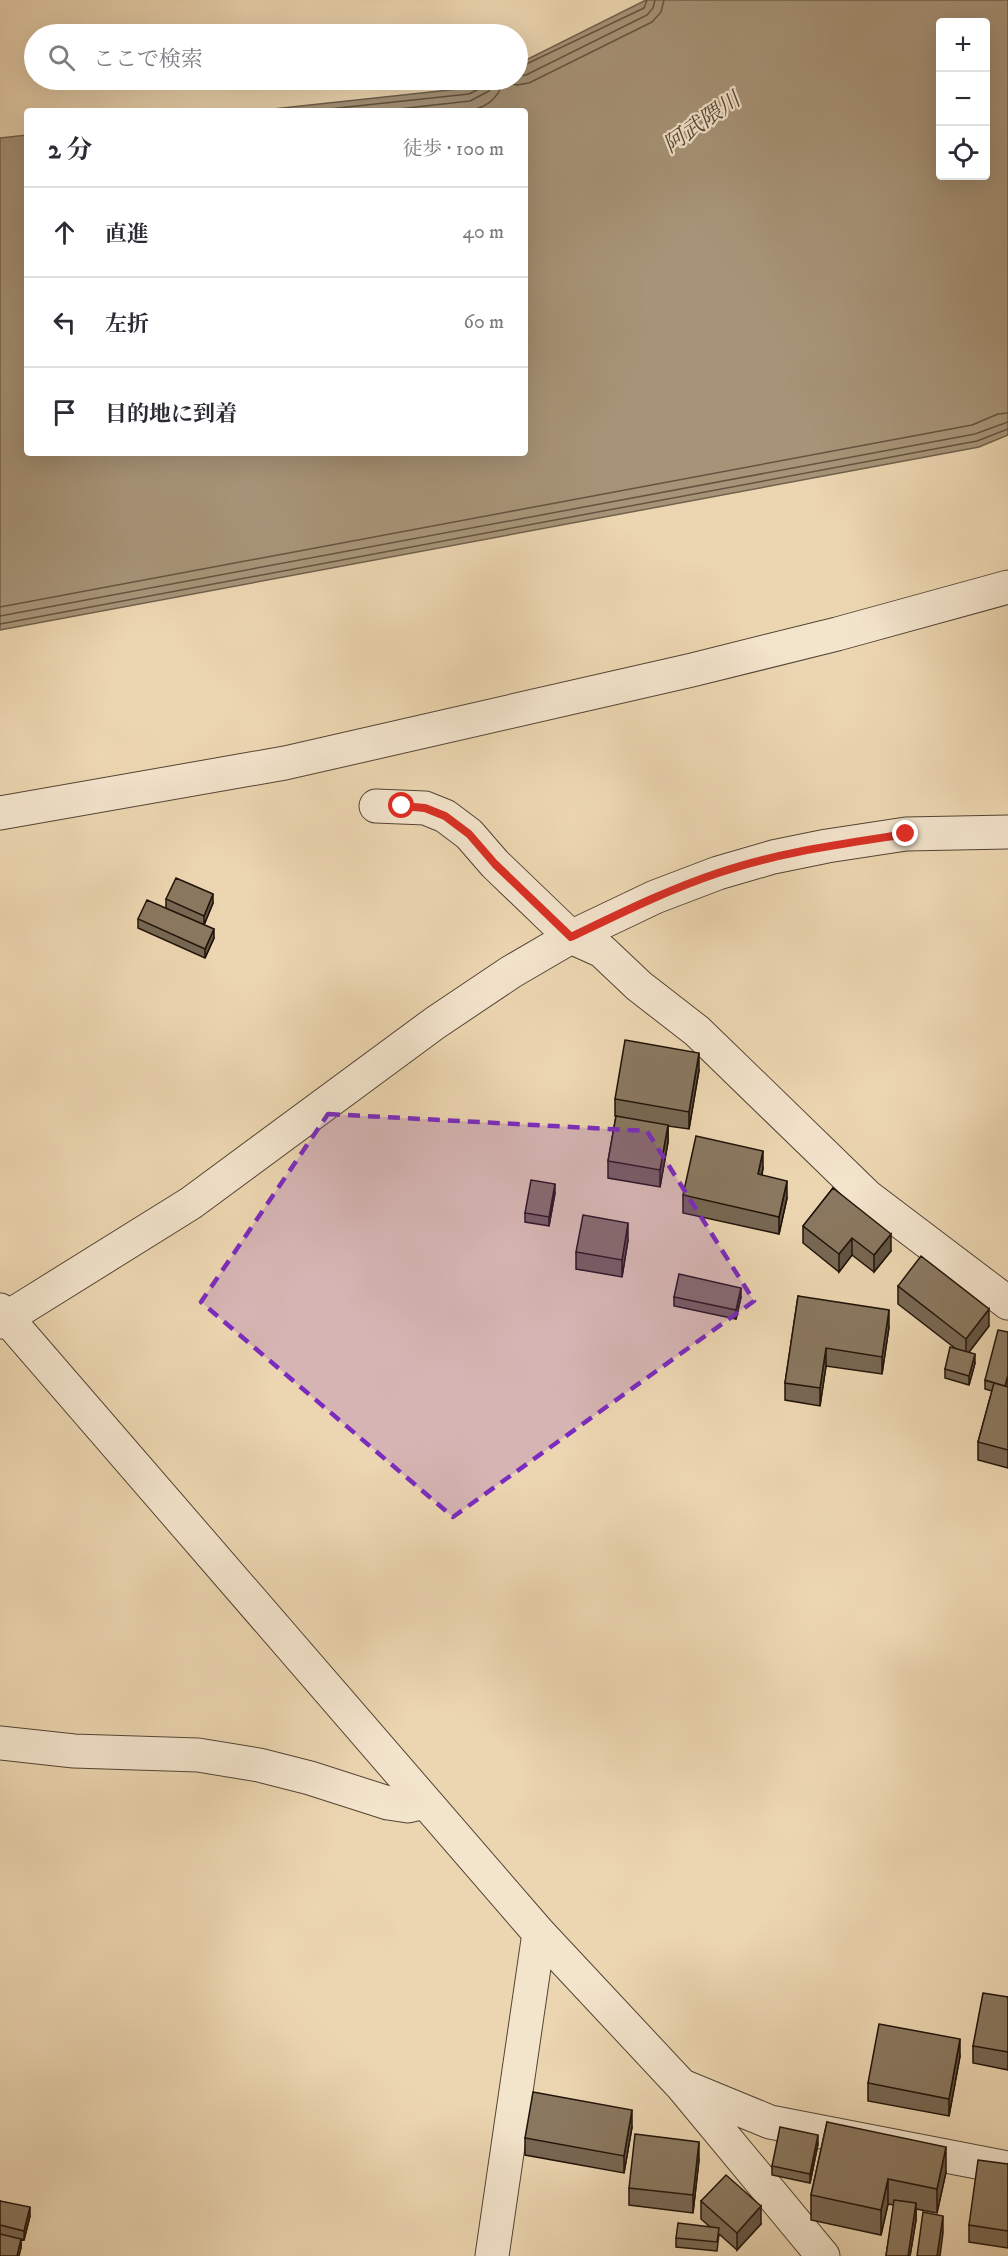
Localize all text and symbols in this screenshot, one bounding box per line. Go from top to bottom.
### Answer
map controls [936,18,990,180]
button: + [936,18,990,72]
search box [24,24,528,90]
icon: search [45,41,78,74]
text: ここで検索 [93,46,203,73]
button: − [936,72,990,126]
water label: 阿武隈川 [658,86,747,159]
button: locate [936,126,990,180]
text: 2 分 [48,134,92,167]
text: 徒歩 · 100 m [402,137,504,162]
icon: ahead [48,216,81,249]
text: 40 m [462,220,504,245]
text: 直進 [105,221,149,248]
icon: left [48,306,81,339]
text: 60 m [464,310,504,335]
text: 左折 [105,311,149,338]
icon: arrive [48,396,81,429]
text: 目的地に到着 [105,401,237,428]
route start [388,792,414,818]
route end [892,820,918,846]

